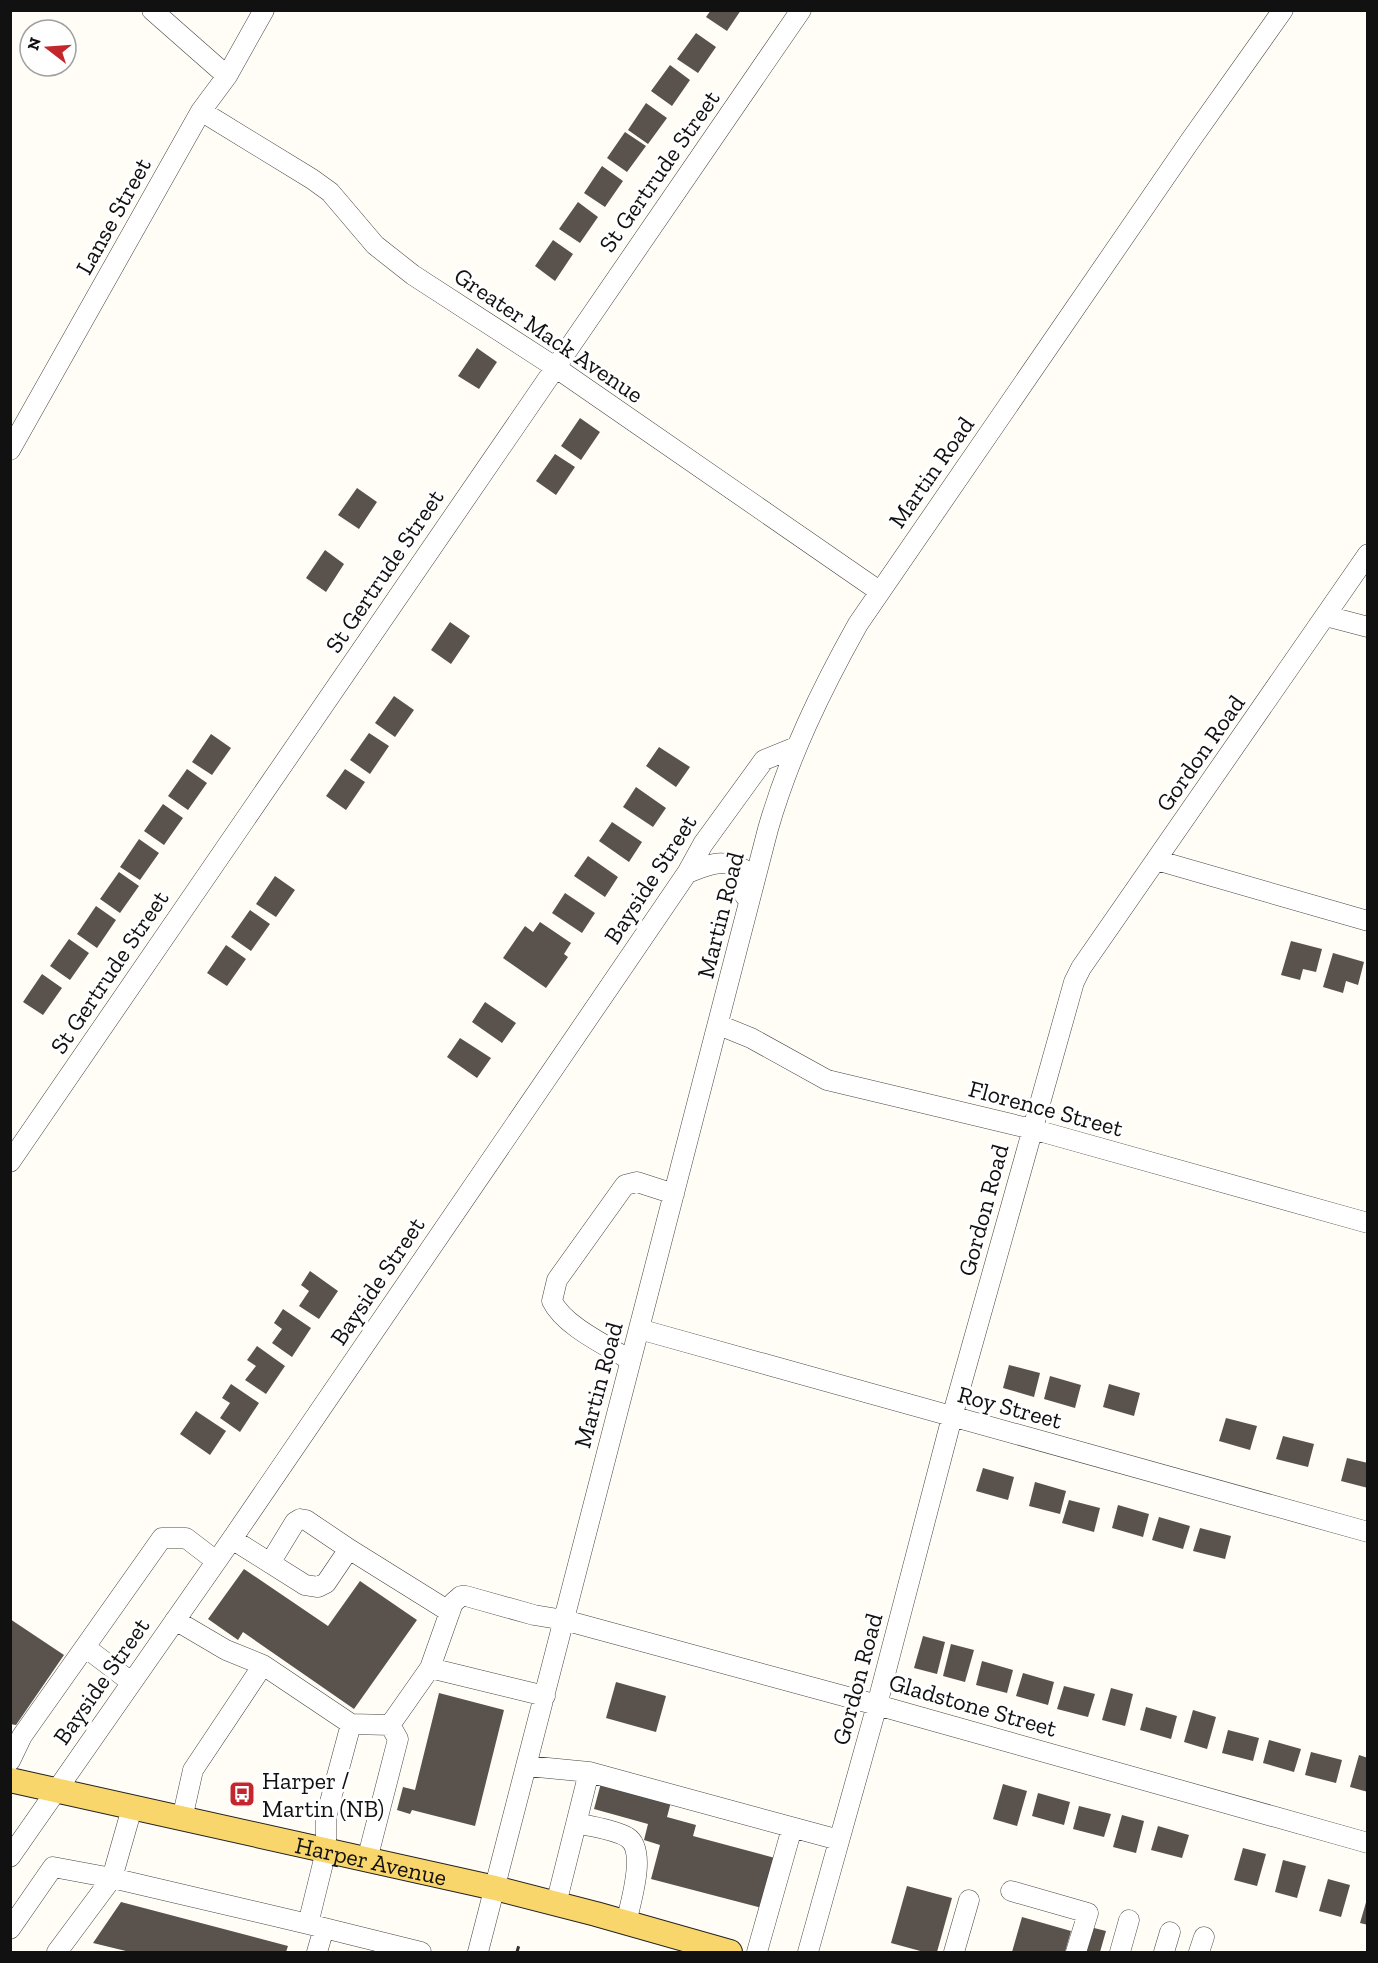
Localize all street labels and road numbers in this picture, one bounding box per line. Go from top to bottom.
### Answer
street label: St Gertrude Street [592,85,726,257]
street label: Lanse Street [69,153,157,279]
street label: Greater Mack Avenue [449,261,649,409]
street label: Martin Road [882,411,980,533]
street label: St Gertrude Street [319,484,449,658]
street label: Gordon Road [1149,689,1251,817]
street label: Bayside Street [598,809,702,949]
street label: Martin Road [690,849,750,981]
street label: St Gertrude Street [44,885,174,1059]
street label: Florence Street [966,1074,1126,1143]
street label: Gordon Road [951,1141,1015,1279]
street label: Bayside Street [324,1212,430,1350]
street label: Martin Road [567,1319,629,1451]
street label: Roy Street [955,1379,1065,1435]
street label: Gordon Road [825,1610,889,1748]
street label: Bayside Street [47,1612,155,1750]
street label: Gladstone Street [886,1667,1060,1743]
street label: Harper Avenue [293,1829,450,1891]

